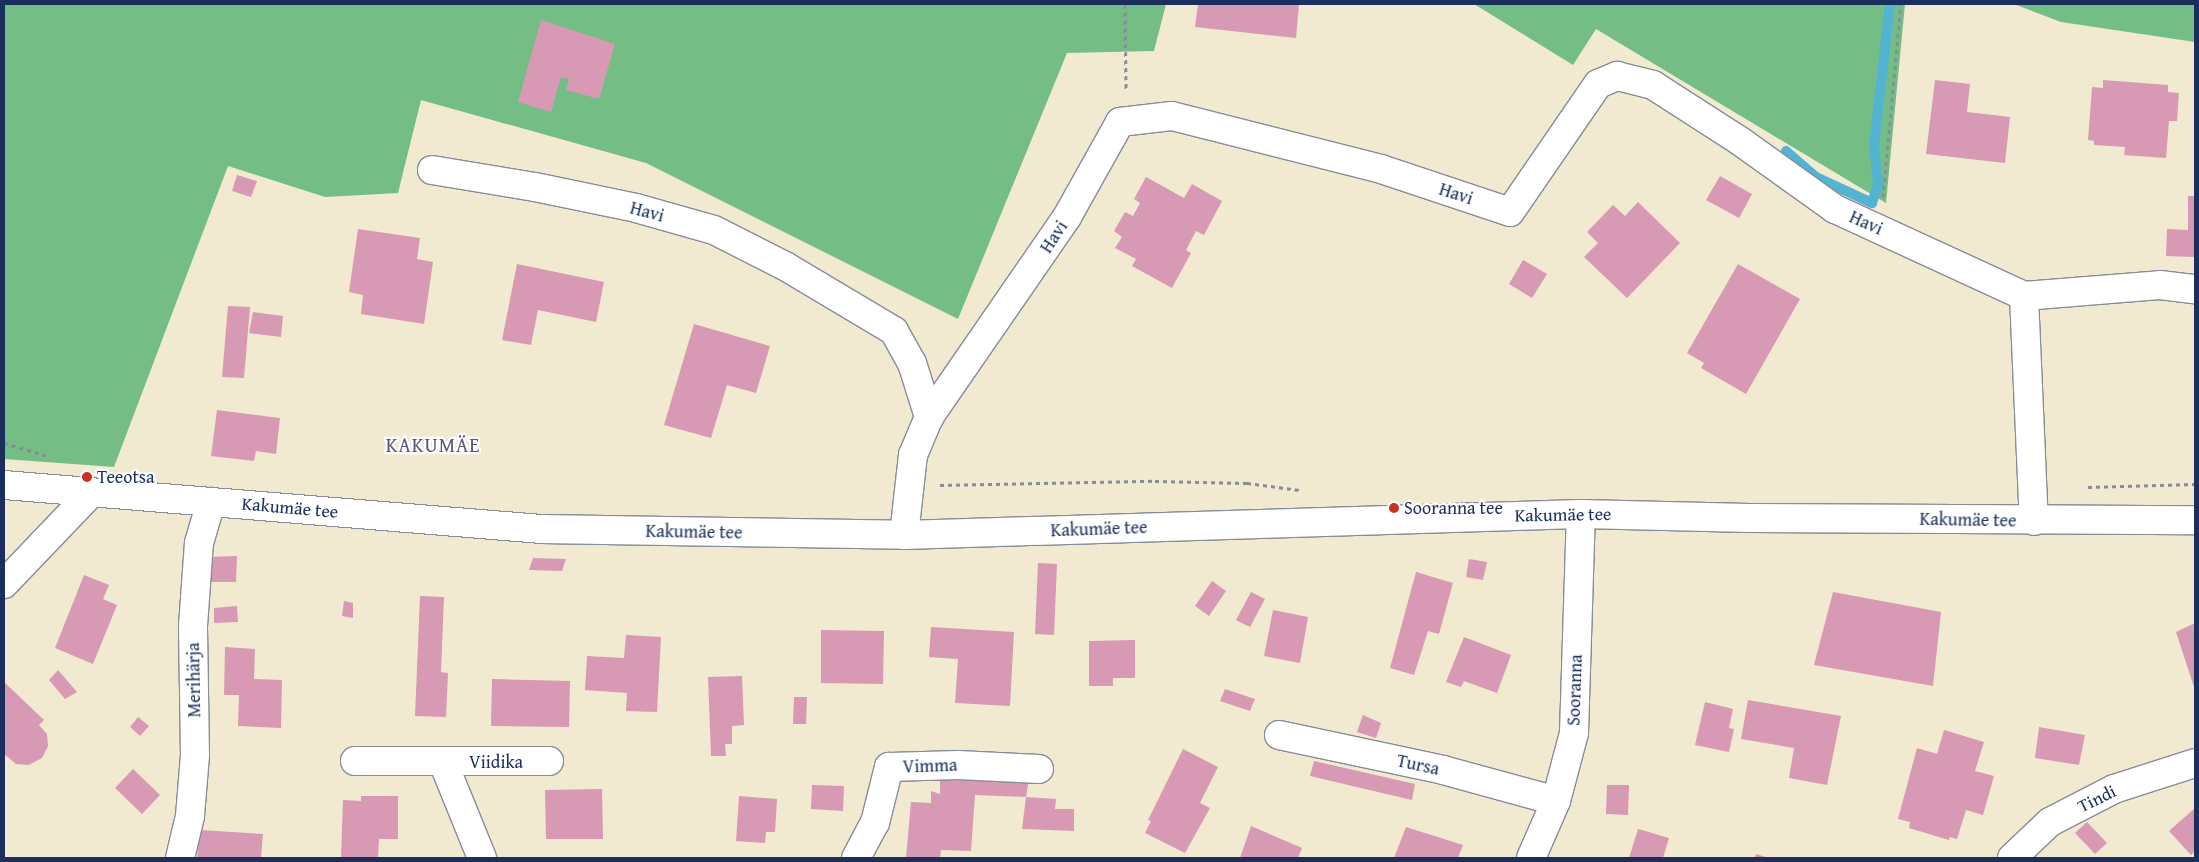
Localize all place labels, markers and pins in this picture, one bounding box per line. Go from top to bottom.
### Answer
place label: Teeotsa [97,466,154,488]
marker: Teeotsa [81,471,93,483]
place label: Sooranna tee [1404,497,1503,519]
marker: Sooranna tee [1388,502,1400,514]

